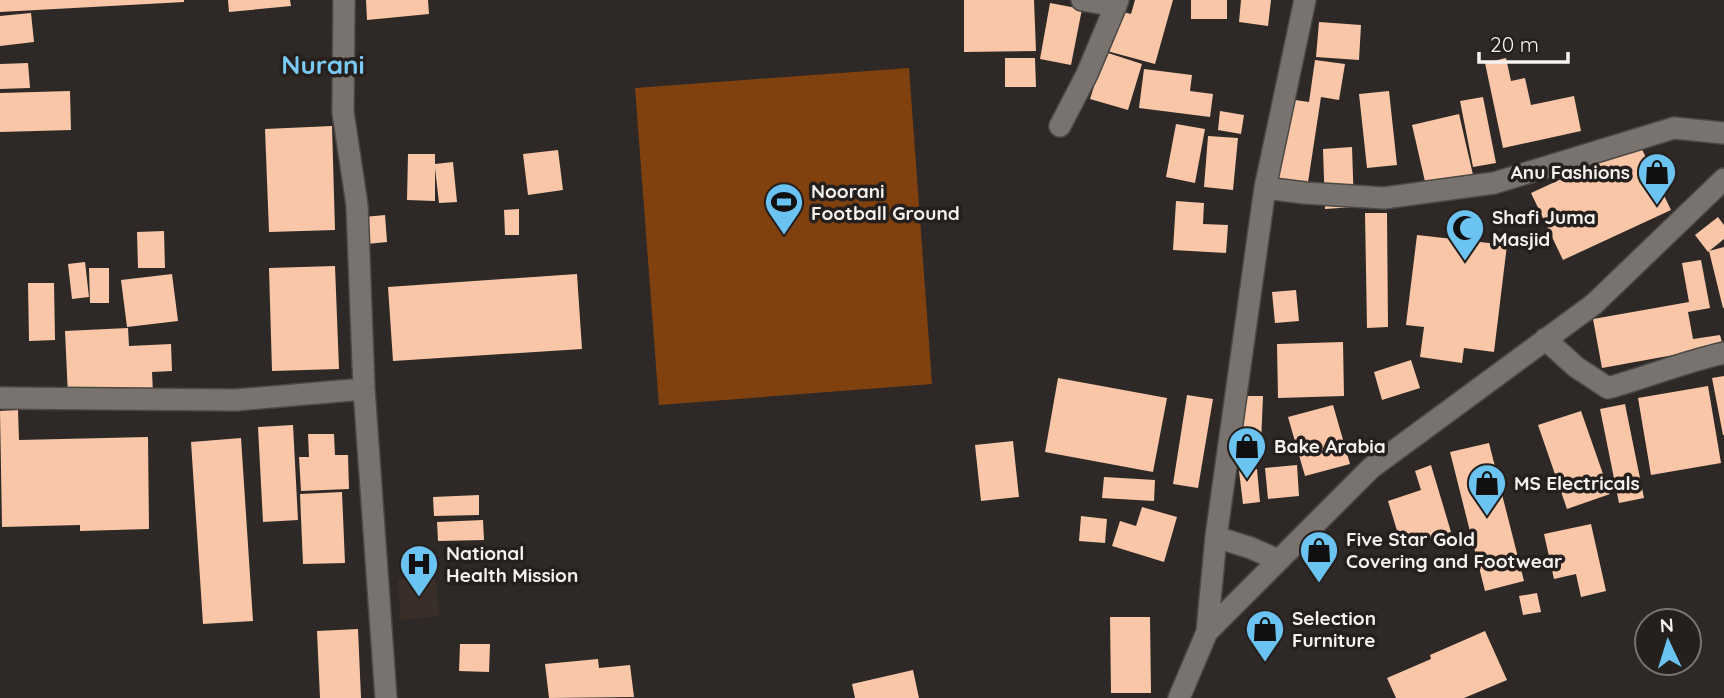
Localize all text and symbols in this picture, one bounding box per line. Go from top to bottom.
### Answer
scale bar [1479,21,1568,65]
text: 20 m [1490,31,1539,57]
district label: Nurani [281,48,365,81]
shop icon: Anu Fashions [1636,151,1678,206]
place label: Anu Fashions [1511,160,1630,184]
place label: Noorani Football Ground [811,179,960,225]
sports icon: Noorani Football Ground [763,181,805,236]
place label: Shafi Juma Masjid [1492,205,1596,251]
mosque icon: Shafi Juma Masjid [1444,207,1486,262]
shop icon: Bake Arabia [1226,425,1268,480]
place label: Bake Arabia [1274,434,1386,458]
shop icon: MS Electricals [1466,462,1508,517]
place label: MS Electricals [1514,471,1640,495]
place label: Five Star Gold Covering and Footwear [1346,527,1562,573]
shop icon: Five Star Gold Covering and Footwear [1298,529,1340,584]
place label: National Health Mission [446,541,578,587]
hospital icon: National Health Mission [398,543,440,598]
place label: Selection Furniture [1292,606,1376,652]
north arrow [1633,607,1703,677]
shop icon: Selection Furniture [1244,608,1286,663]
text: N [1659,613,1675,637]

